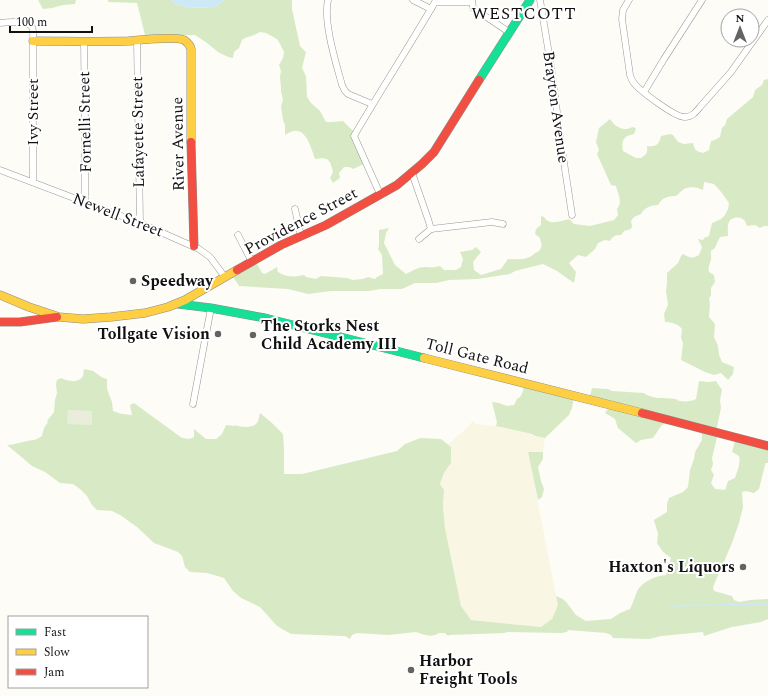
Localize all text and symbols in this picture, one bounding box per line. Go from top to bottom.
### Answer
district label: WESTCOTT [471,1,577,27]
scale bar [10,8,92,34]
north arrow [720,8,760,48]
text: N [736,10,745,27]
text: 100 m [16,13,47,32]
street label: Brayton Avenue [536,49,576,165]
street label: Fornelli Street [72,71,98,173]
street label: Lafayette Street [125,76,151,188]
street label: Ivy Street [21,78,45,146]
street label: River Avenue [165,97,191,191]
street label: Providence Street [240,181,362,261]
street label: Newell Street [69,187,167,243]
place label: Speedway [141,269,214,293]
marker: Speedway [128,276,138,286]
place label: The Storks Nest Child Academy III [261,314,397,356]
place label: Tollgate Vision [97,322,210,346]
marker: Tollgate Vision [213,329,223,339]
marker: The Storks Nest Child Academy III [248,330,258,340]
street label: Toll Gate Road [423,332,531,380]
place label: Haxton's Liquors [608,555,735,579]
marker: Haxton's Liquors [738,562,748,572]
legend [8,616,148,688]
text: Fast [44,623,66,642]
text: Slow [44,643,70,662]
place label: Harbor Freight Tools [419,649,518,691]
text: Jam [44,663,65,682]
marker: Harbor Freight Tools [406,665,416,675]

